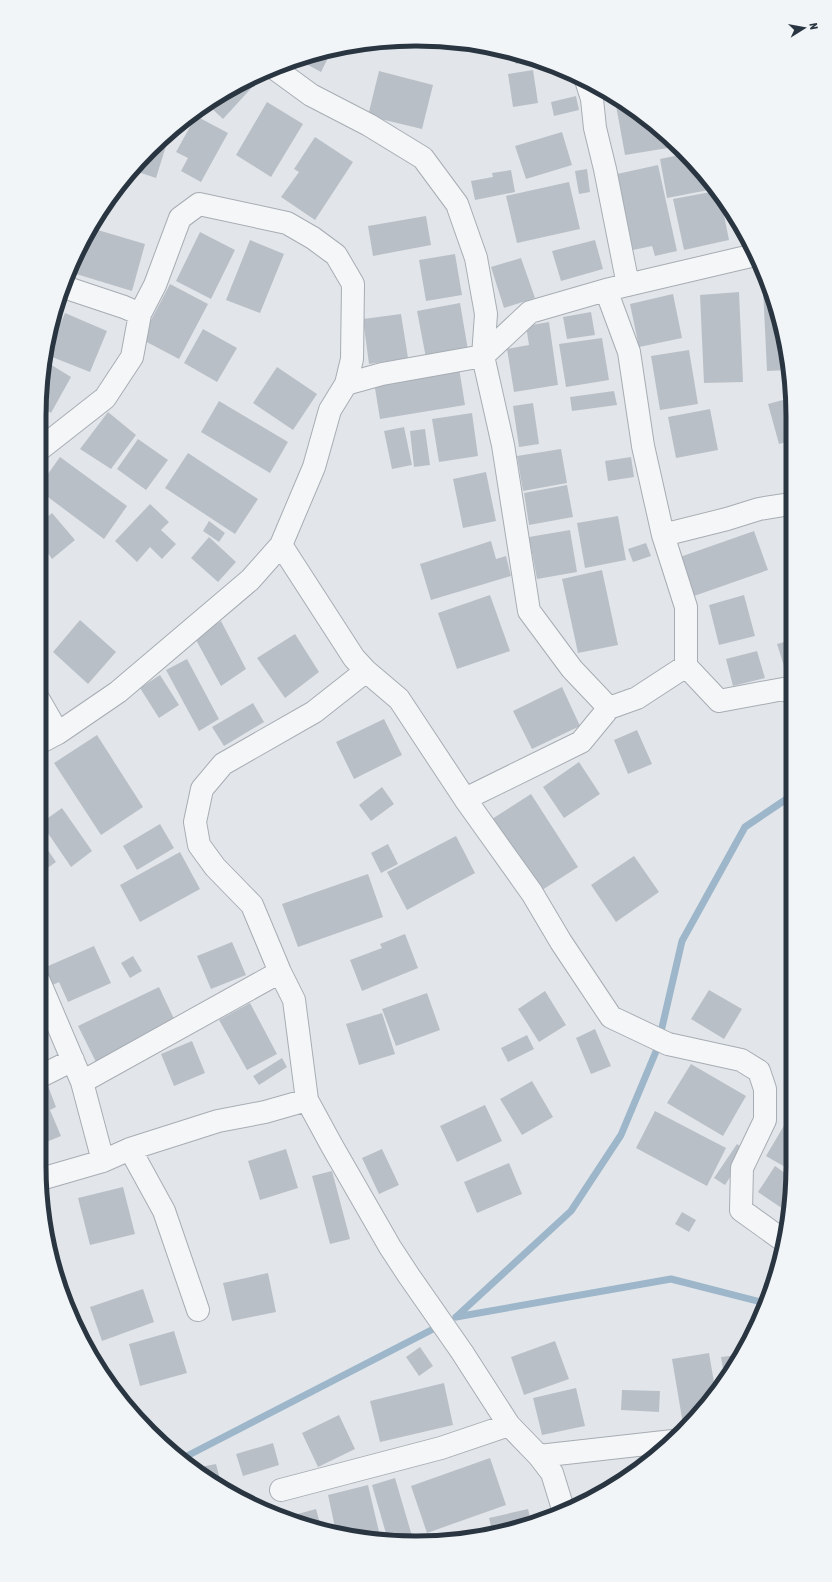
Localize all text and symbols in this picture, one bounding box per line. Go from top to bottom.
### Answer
north arrow [784,8,824,48]
text: N [807,22,820,30]

